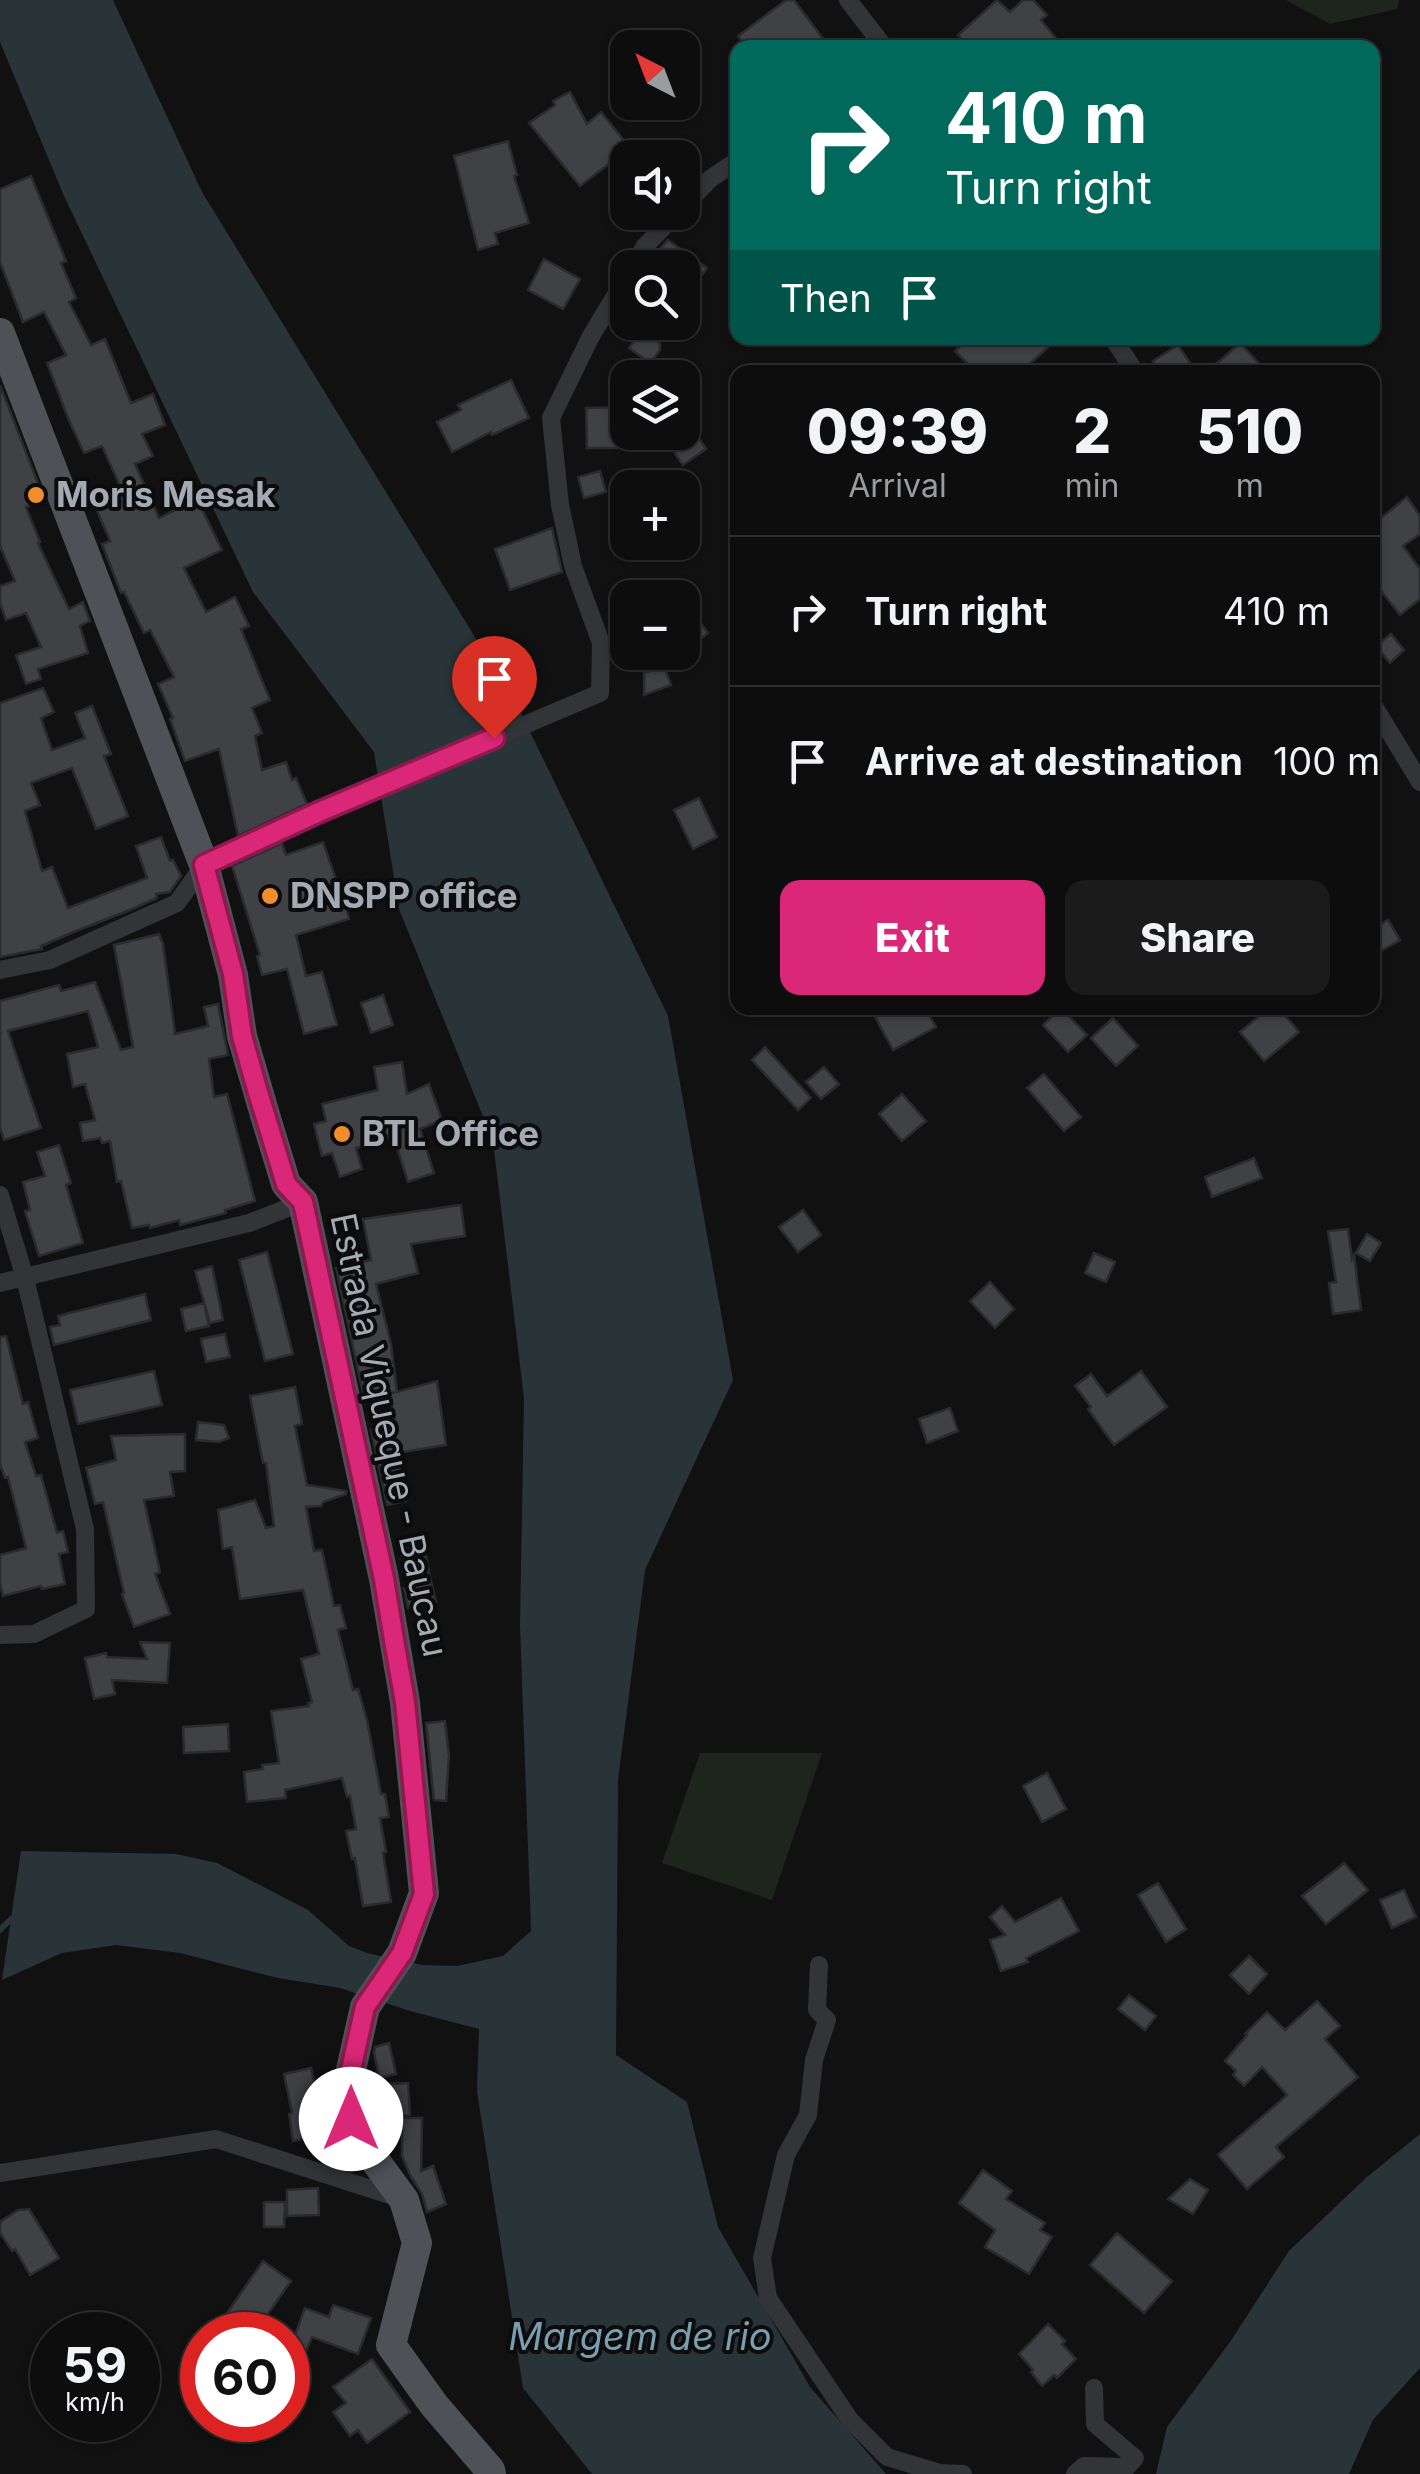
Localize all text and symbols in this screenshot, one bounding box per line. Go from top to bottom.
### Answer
north arrow [610,30,700,120]
map controls [610,30,700,670]
text: 410 m [945,75,1148,160]
icon: right [780,80,910,210]
button: sound [610,140,700,230]
text: Turn right [945,160,1152,215]
button: search [610,250,700,340]
icon: arrive [892,270,947,325]
text: Then [780,275,872,321]
button: layers [610,360,700,450]
text: 09:39 [807,395,988,467]
text: 2 [1073,395,1111,467]
text: 510 [1196,395,1303,467]
text: Arrival [848,466,947,505]
text: min [1065,466,1120,505]
text: m [1236,466,1264,505]
button: + [610,470,700,560]
place label: Moris Mesak [56,473,276,515]
marker: Moris Mesak [25,484,47,506]
button: − [610,580,700,670]
icon: right [780,584,835,639]
text: Turn right [865,588,1047,634]
text: 410 m [1223,588,1330,634]
pin [452,636,537,739]
icon: arrive [467,651,522,706]
icon: arrive [780,734,835,789]
text: Arrive at destination [865,738,1243,784]
text: 100 m [1273,738,1380,784]
place label: DNSPP office [290,874,518,916]
button: Exit [780,880,1045,995]
button: Share [1065,880,1330,995]
marker: DNSPP office [259,885,281,907]
place label: BTL Office [362,1112,539,1154]
marker: BTL Office [331,1123,353,1145]
street label: Estrada Viqueque - Baucau [322,1209,458,1660]
position arrow [299,2067,403,2171]
speed limit sign: 60 [180,2312,310,2442]
water label: Margem de rio [508,2313,772,2359]
text: 59 [63,2335,127,2395]
text: km/h [65,2387,125,2417]

